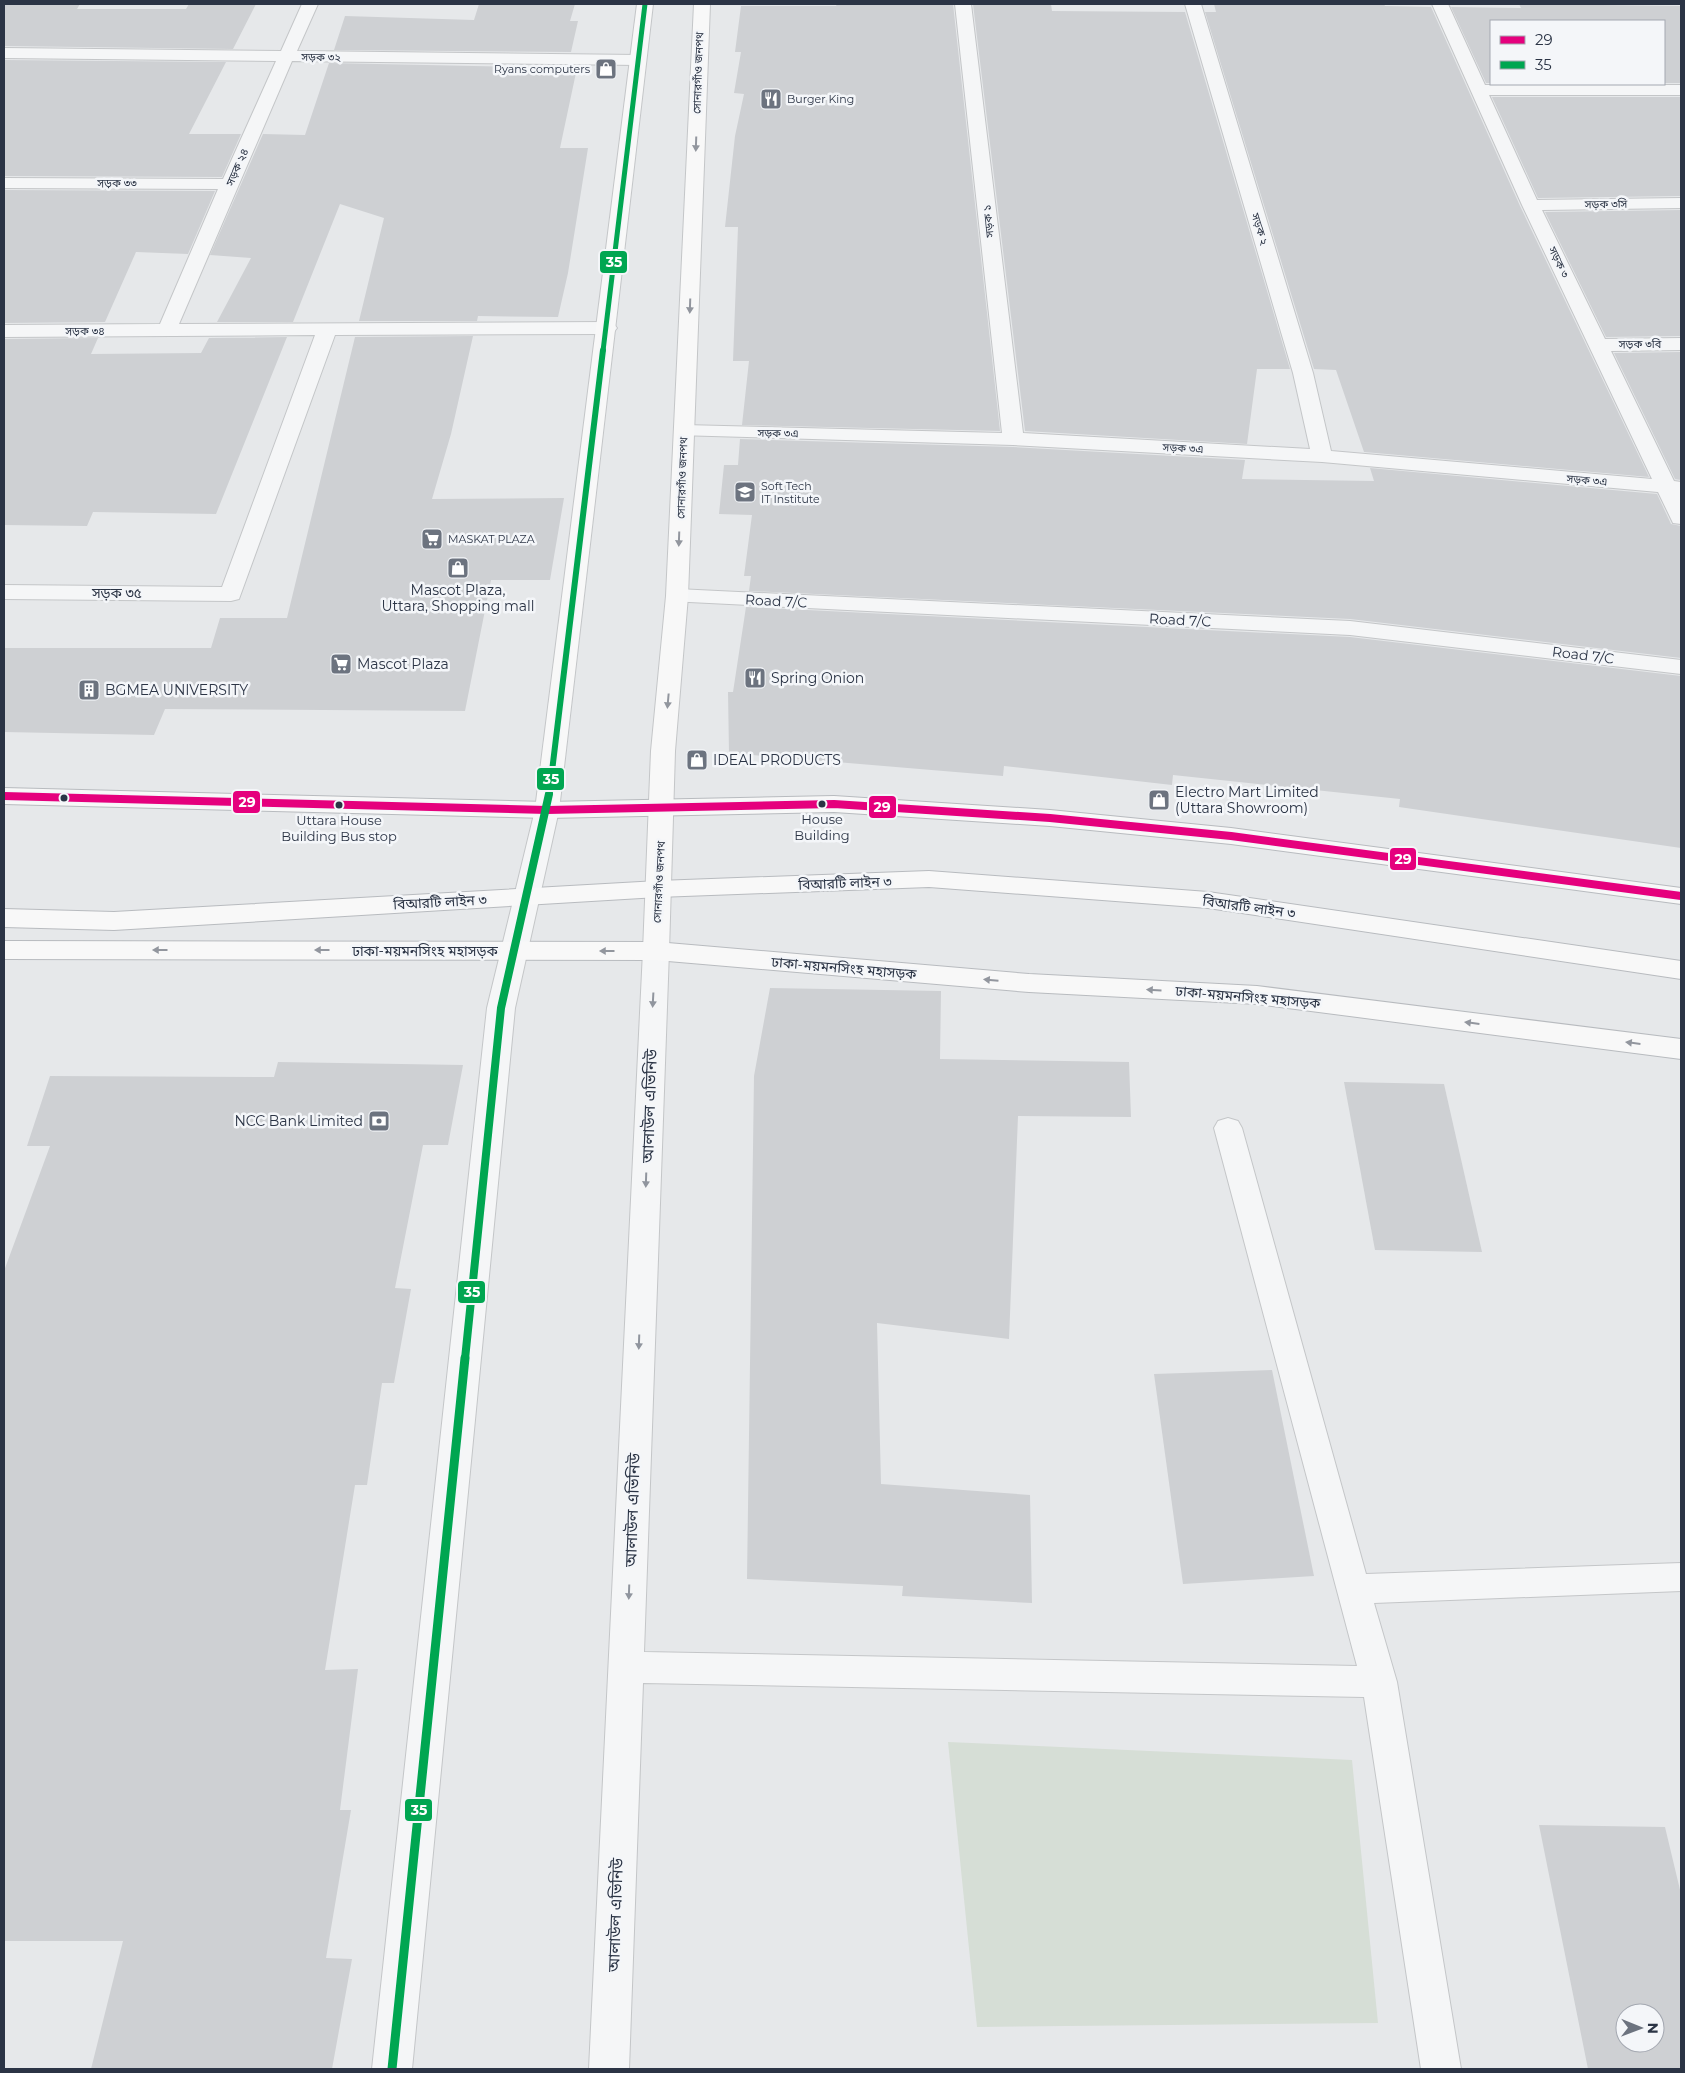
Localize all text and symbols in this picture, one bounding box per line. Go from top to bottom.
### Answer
legend [1490,20,1665,85]
text: 29 [1535,30,1553,49]
street label: সোনারগাঁও জনপথ [690,31,706,114]
street label: সড়ক ৩২ [300,50,341,64]
text: 35 [1535,55,1552,74]
shop icon: Ryans computers [594,57,618,81]
place label: Ryans computers [494,62,591,76]
restaurant icon: Burger King [759,87,783,111]
place label: Burger King [787,92,854,106]
one-way arrow [691,136,699,152]
street label: সড়ক ২৪ [222,146,251,189]
street label: সড়ক ৩৩ [96,176,137,190]
street label: সড়ক ৩সি [1584,197,1628,211]
street label: সড়ক ১ [979,204,997,239]
street label: সড়ক ২ [1248,210,1272,247]
street label: সড়ক ৩ [1545,243,1573,280]
line badge: 35 [599,250,628,274]
text: 35 [605,253,622,271]
one-way arrow [685,299,693,315]
street label: সড়ক ৩৪ [64,324,105,338]
street label: সড়ক ৩বি [1618,337,1662,351]
street label: সড়ক ৩এ [756,426,799,440]
street label: সোনারগাঁও জনপথ [674,436,690,519]
street label: সড়ক ৩এ [1161,440,1204,456]
street label: সড়ক ৩এ [1565,471,1608,489]
place label: Soft Tech IT Institute [761,479,820,506]
school or university icon: Soft Tech IT Institute [733,480,757,504]
supermarket icon: MASKAT PLAZA [420,527,444,551]
one-way arrow [675,531,683,547]
place label: MASKAT PLAZA [448,532,535,546]
shop icon: Mascot Plaza, Uttara, Shopping mall [446,556,470,580]
place label: Mascot Plaza, Uttara, Shopping mall [381,581,535,615]
street label: সড়ক ৩৫ [91,584,142,602]
street label: Road 7/C [744,590,808,612]
street label: Road 7/C [1148,609,1212,631]
street label: Road 7/C [1551,642,1615,668]
supermarket icon: Mascot Plaza [329,652,353,676]
place label: Mascot Plaza [357,655,449,673]
restaurant icon: Spring Onion [743,666,767,690]
place label: Spring Onion [771,669,864,687]
building icon: BGMEA UNIVERSITY [77,678,101,702]
place label: BGMEA UNIVERSITY [105,681,248,699]
one-way arrow [664,693,672,709]
shop icon: IDEAL PRODUCTS [685,748,709,772]
place label: IDEAL PRODUCTS [713,751,841,769]
line badge: 35 [536,767,565,791]
text: 35 [542,770,559,788]
place label: Electro Mart Limited (Uttara Showroom) [1175,783,1319,817]
shop icon: Electro Mart Limited (Uttara Showroom) [1147,788,1171,812]
line badge: 29 [232,790,261,814]
unlabelled marker [59,793,69,803]
text: 29 [238,793,256,811]
line badge: 29 [868,795,897,819]
text: 29 [873,798,891,816]
marker: House Building [817,799,827,809]
marker: Uttara House Building Bus stop [334,800,344,810]
place label: House Building [794,811,850,843]
place label: Uttara House Building Bus stop [281,812,397,844]
street label: সোনারগাঁও জনপথ [650,840,668,923]
line badge: 29 [1389,847,1417,871]
text: 29 [1394,850,1412,868]
street label: বিআরটি লাইন ৩ [797,872,892,894]
street label: বিআরটি লাইন ৩ [392,891,487,913]
street label: বিআরটি লাইন ৩ [1200,891,1297,922]
street label: ঢাকা-ময়মনসিংহ মহাসড়ক [351,942,498,960]
one-way arrow [151,946,167,954]
one-way arrow [314,946,330,954]
one-way arrow [599,947,615,955]
street label: ঢাকা-ময়মনসিংহ মহাসড়ক [770,953,918,983]
one-way arrow [983,976,999,984]
street label: ঢাকা-ময়মনসিংহ মহাসড়ক [1174,982,1322,1012]
one-way arrow [1145,985,1161,993]
one-way arrow [649,992,657,1008]
one-way arrow [1463,1018,1479,1026]
one-way arrow [1625,1039,1641,1047]
street label: আলাউল এভিনিউ [638,1048,661,1164]
bank icon: NCC Bank Limited [367,1109,391,1133]
place label: NCC Bank Limited [234,1112,363,1130]
one-way arrow [641,1172,649,1188]
line badge: 35 [457,1280,486,1304]
text: 35 [463,1283,480,1301]
one-way arrow [635,1334,643,1350]
street label: আলাউল এভিনিউ [621,1452,644,1568]
one-way arrow [625,1584,633,1600]
line badge: 35 [404,1798,433,1822]
text: 35 [410,1801,427,1819]
street label: আলাউল এভিনিউ [604,1857,627,1973]
north arrow [1615,2003,1665,2053]
text: N [1644,2022,1662,2034]

